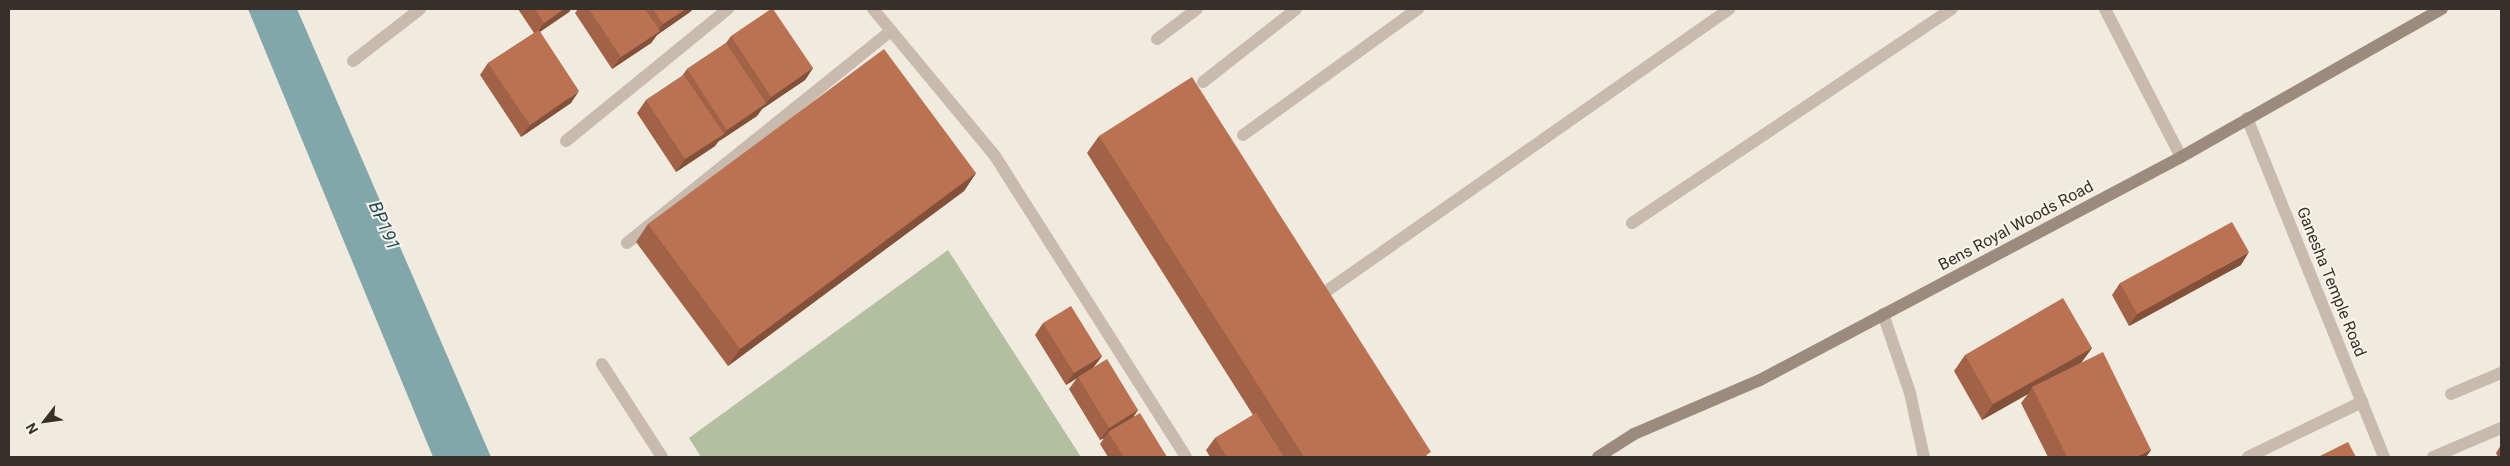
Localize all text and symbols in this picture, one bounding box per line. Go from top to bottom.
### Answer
street label: Bens Royal Woods Road [1935,177,2097,275]
water label: BP191 [364,198,404,254]
street label: Ganesha Temple Road [2292,204,2370,360]
north arrow [20,396,70,446]
text: N [23,420,41,437]

